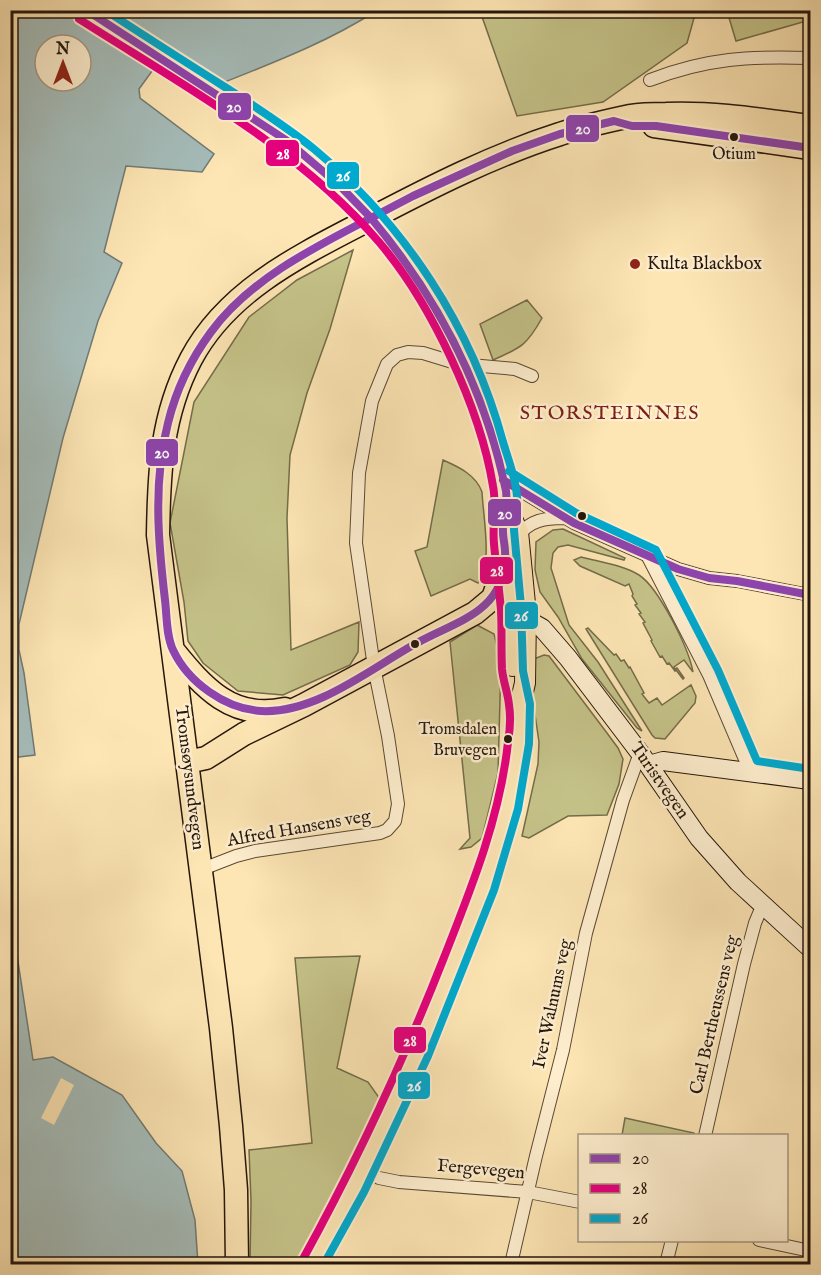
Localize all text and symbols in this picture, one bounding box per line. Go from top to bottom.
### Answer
north arrow [33,33,93,93]
text: N [55,40,70,60]
line badge: 20 [217,92,252,121]
text: 20 [226,98,242,118]
line badge: 20 [565,114,600,143]
text: 20 [575,120,591,140]
marker: Otium [728,131,740,143]
line badge: 28 [265,139,300,167]
text: 28 [276,145,290,165]
place label: Otium [712,145,756,165]
line badge: 26 [326,161,360,190]
text: 26 [336,167,351,187]
place label: Kulta Blackbox [647,253,762,276]
marker: Kulta Blackbox [628,257,642,271]
district label: STORSTEINNES [520,401,700,426]
line badge: 20 [145,438,179,467]
text: 20 [154,444,170,464]
line badge: 20 [487,498,522,527]
text: 20 [497,505,513,525]
unlabelled marker [576,510,588,522]
line badge: 28 [479,556,514,585]
text: 28 [490,562,504,582]
line badge: 26 [504,601,539,630]
text: 26 [514,607,529,627]
unlabelled marker [409,638,421,650]
street label: Tromsøysundvegen [169,705,209,852]
place label: Tromsdalen Bruvegen [418,720,497,761]
marker: Tromsdalen Bruvegen [502,733,514,745]
street label: Turistvegen [624,738,694,824]
street label: Alfred Hansens veg [225,805,373,853]
street label: Carl Bertheussens veg [685,933,745,1097]
street label: Iver Walnums veg [528,937,578,1071]
line badge: 28 [393,1026,427,1054]
text: 28 [403,1032,417,1052]
line badge: 26 [397,1071,431,1100]
text: 26 [407,1077,422,1097]
legend [578,1134,788,1242]
text: 20 [632,1148,649,1171]
street label: Fergevegen [436,1155,526,1185]
text: 28 [632,1178,648,1201]
text: 26 [632,1208,648,1231]

